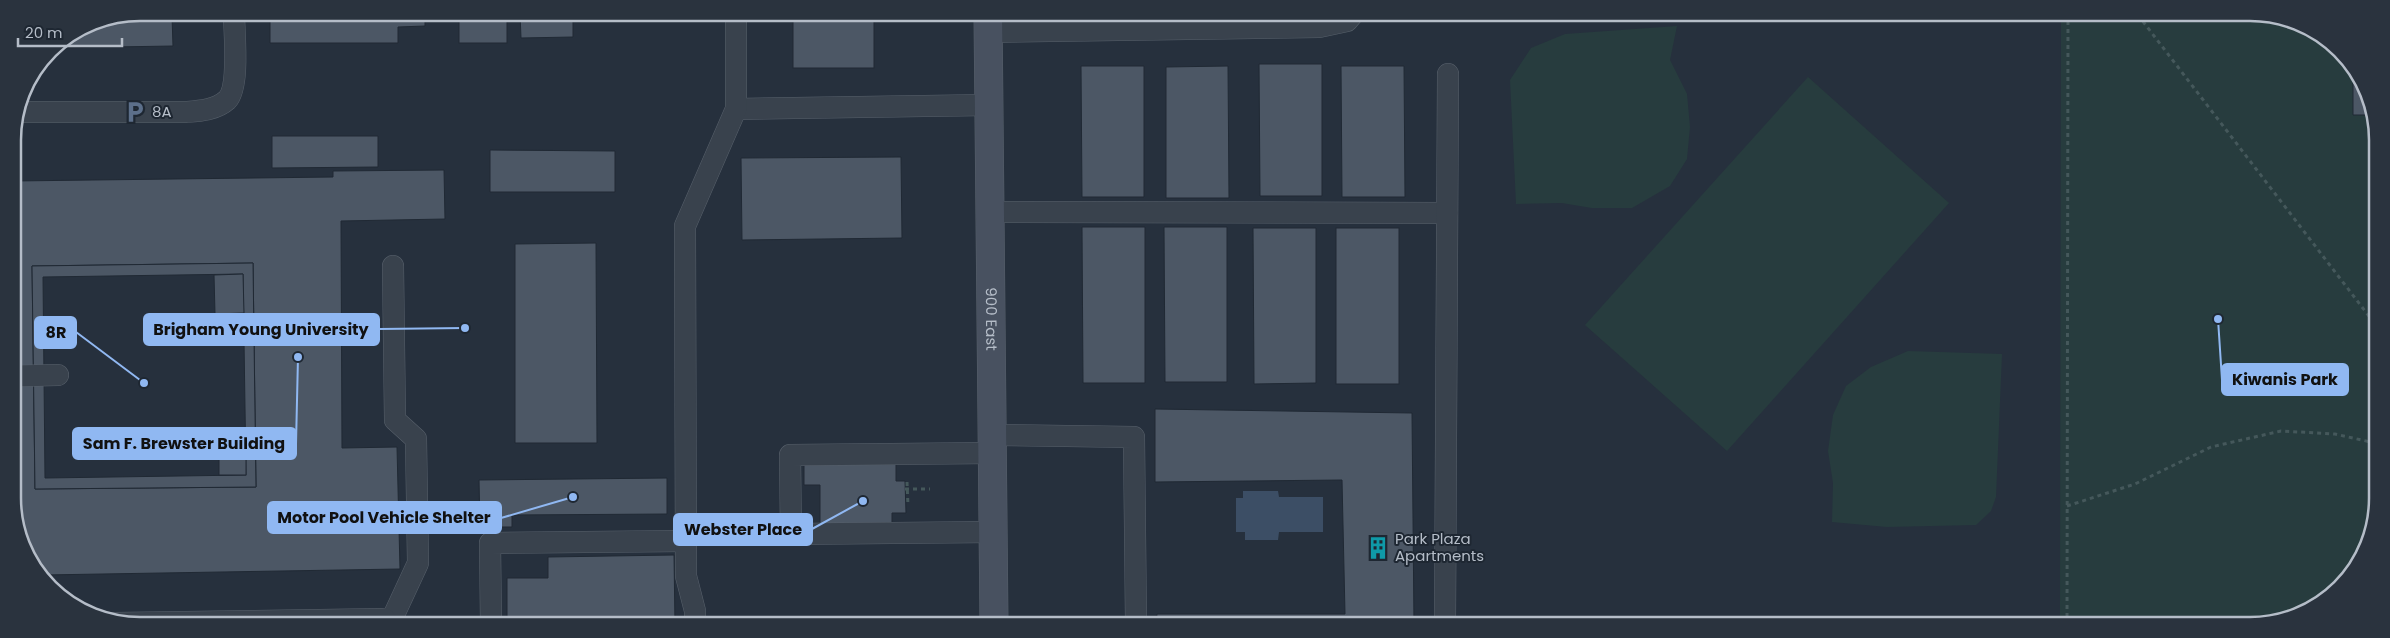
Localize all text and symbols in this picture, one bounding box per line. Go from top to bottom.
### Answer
scale bar [18,15,121,47]
text: 20 m [25,22,63,43]
parking icon: 8A [122,99,148,125]
place label: 8A [152,101,172,122]
street label: 900 East [981,287,1002,351]
callout: Brigham Young University [144,314,379,345]
callout: 8R [35,317,76,348]
text: Brigham Young University [153,318,370,341]
text: 8R [46,321,66,344]
callout: Kiwanis Park [2222,364,2348,395]
text: Kiwanis Park [2232,368,2338,391]
callout: Sam F. Brewster Building [73,428,296,459]
text: Sam F. Brewster Building [83,432,285,455]
callout: Motor Pool Vehicle Shelter [268,502,501,533]
text: Motor Pool Vehicle Shelter [277,506,491,529]
callout: Webster Place [674,514,812,545]
text: Webster Place [684,518,802,541]
place label: Park Plaza Apartments [1395,528,1484,566]
building icon: Park Plaza Apartments [1365,535,1391,561]

